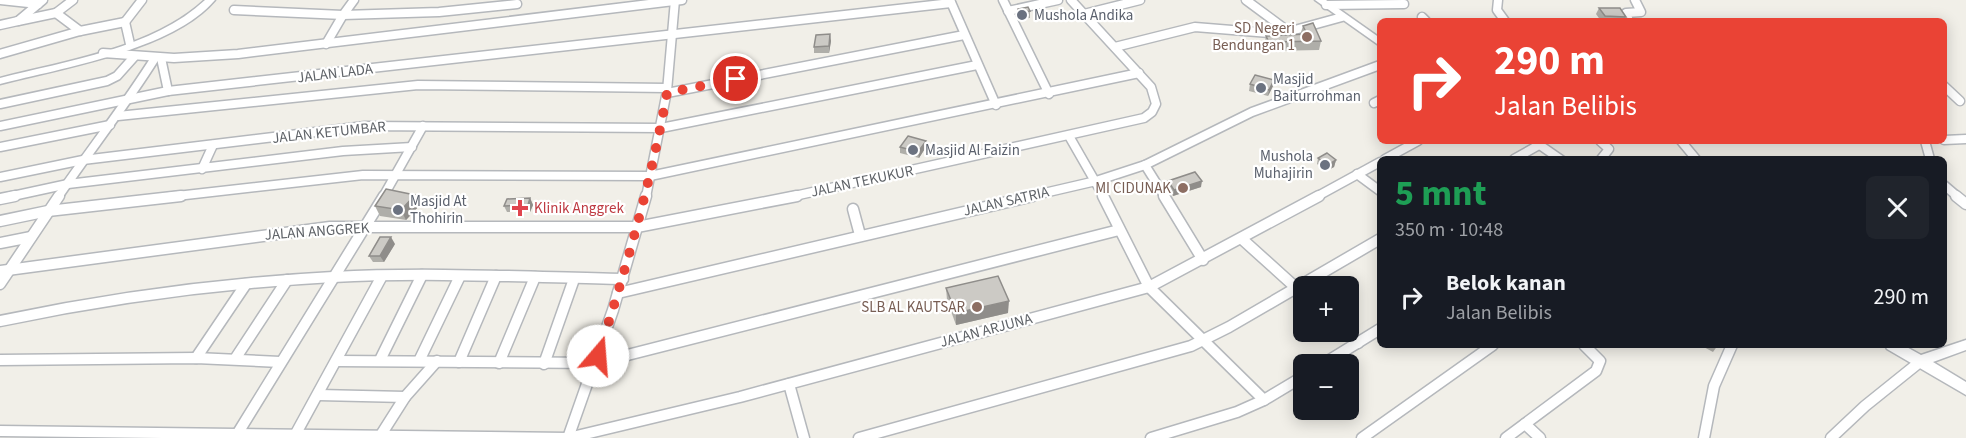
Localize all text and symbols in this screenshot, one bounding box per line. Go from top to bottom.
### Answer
place label: Mushola Andika [1034,5,1133,26]
marker: Mushola Andika [1015,8,1029,22]
place label: SD Negeri Bendungan 1 [1212,18,1295,56]
marker: SD Negeri Bendungan 1 [1300,30,1314,44]
text: 290 m [1494,31,1605,91]
icon: right [1395,42,1473,120]
pin [710,53,761,104]
street label: JALAN LADA [296,58,375,89]
icon: arrive [719,62,752,95]
place label: Masjid Baiturrohman [1273,69,1361,107]
marker: Masjid Baiturrohman [1254,81,1268,95]
text: Jalan Belibis [1494,87,1637,126]
street label: JALAN KETUMBAR [271,116,387,149]
place label: Masjid Al Faizin [925,140,1020,161]
marker: Masjid Al Faizin [906,143,920,157]
place label: Mushola Muhajirin [1254,146,1313,184]
marker: Mushola Muhajirin [1318,158,1332,172]
street label: JALAN TEKUKUR [809,160,916,203]
text: 5 mnt [1395,168,1486,219]
button: close [1866,176,1929,239]
place label: MI CIDUNAK [1095,178,1171,199]
street label: JALAN SATRIA [961,181,1052,222]
marker: MI CIDUNAK [1176,181,1190,195]
place label: Masjid At Thohirin [410,191,466,229]
place label: Klinik Anggrek [534,198,624,219]
marker: Klinik Anggrek [511,199,529,217]
marker: Masjid At Thohirin [391,203,405,217]
text: 350 m · 10:48 [1395,216,1503,244]
street label: JALAN ANGGREK [264,217,370,246]
text: Belok kanan [1446,267,1566,299]
map controls [1293,276,1359,420]
button: + [1293,276,1359,342]
icon: right [1395,281,1428,314]
text: 290 m [1874,281,1929,313]
place label: SLB AL KAUTSAR [861,297,965,318]
text: Jalan Belibis [1446,299,1552,327]
marker: SLB AL KAUTSAR [970,300,984,314]
street label: JALAN ARJUNA [938,308,1035,353]
position arrow [566,324,630,388]
button: − [1293,354,1359,420]

